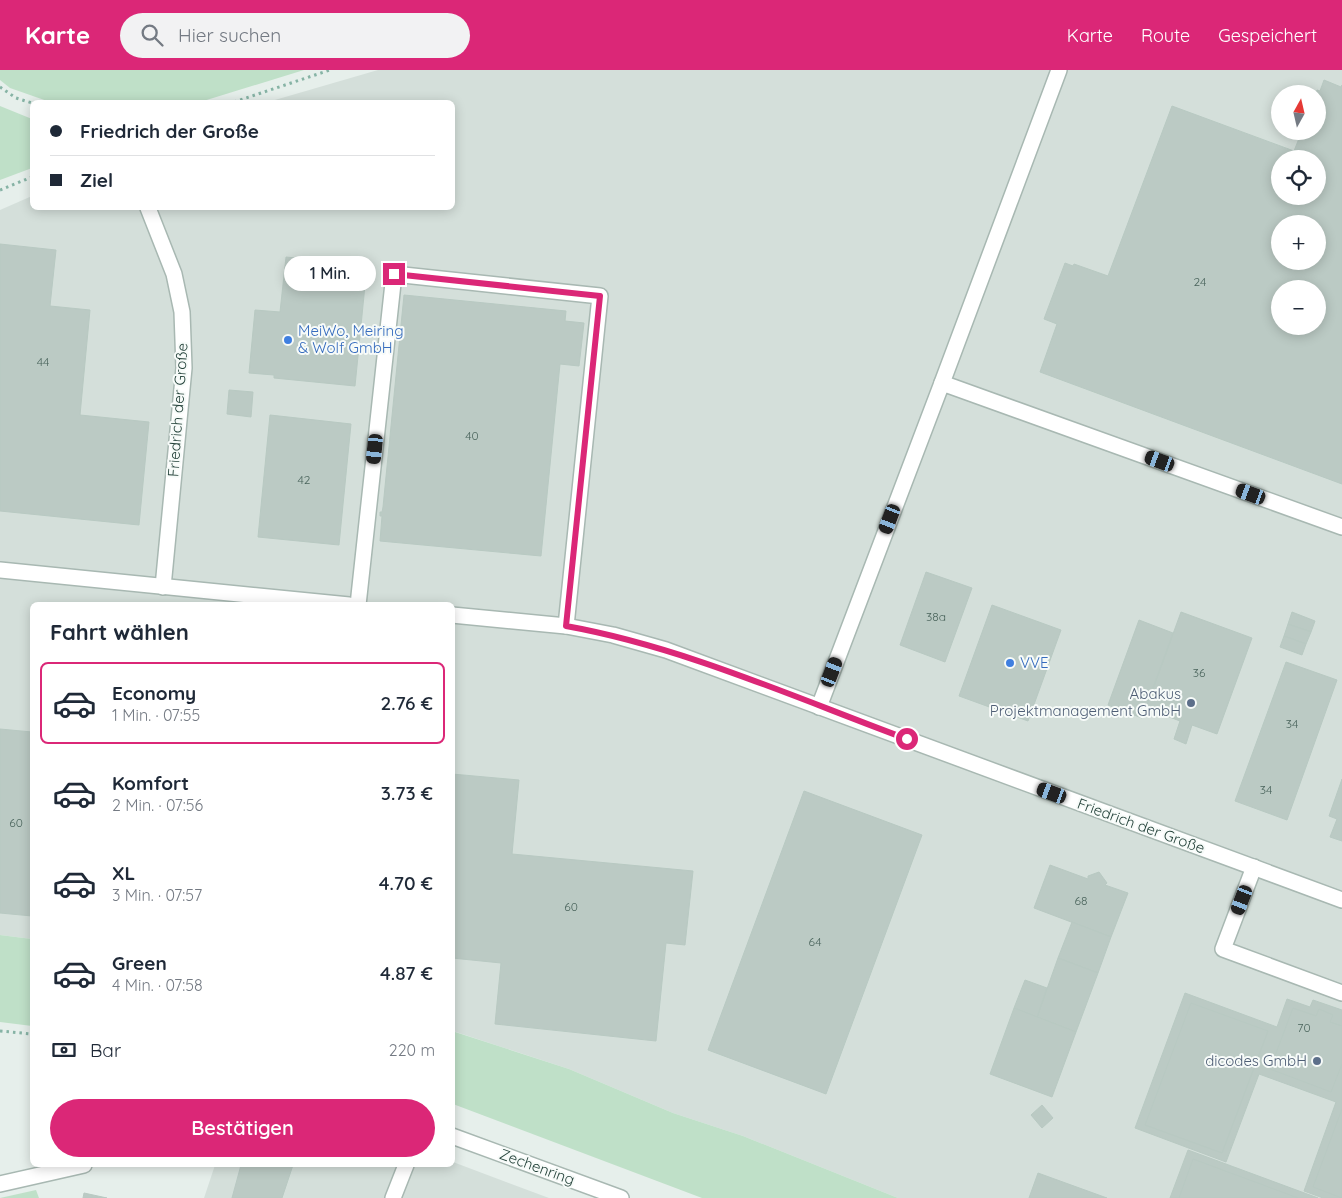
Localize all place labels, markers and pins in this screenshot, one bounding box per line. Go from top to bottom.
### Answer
place label: MeiWo, Meiring & Wolf GmbH [298,321,404,357]
marker: MeiWo, Meiring & Wolf GmbH [282,334,294,346]
place label: VVE [1020,653,1048,672]
marker: VVE [1004,657,1016,669]
place label: Abakus Projektmanagement GmbH [990,684,1181,720]
marker: Abakus Projektmanagement GmbH [1185,697,1197,709]
place label: dicodes GmbH [1205,1051,1307,1070]
marker: dicodes GmbH [1311,1055,1323,1067]

